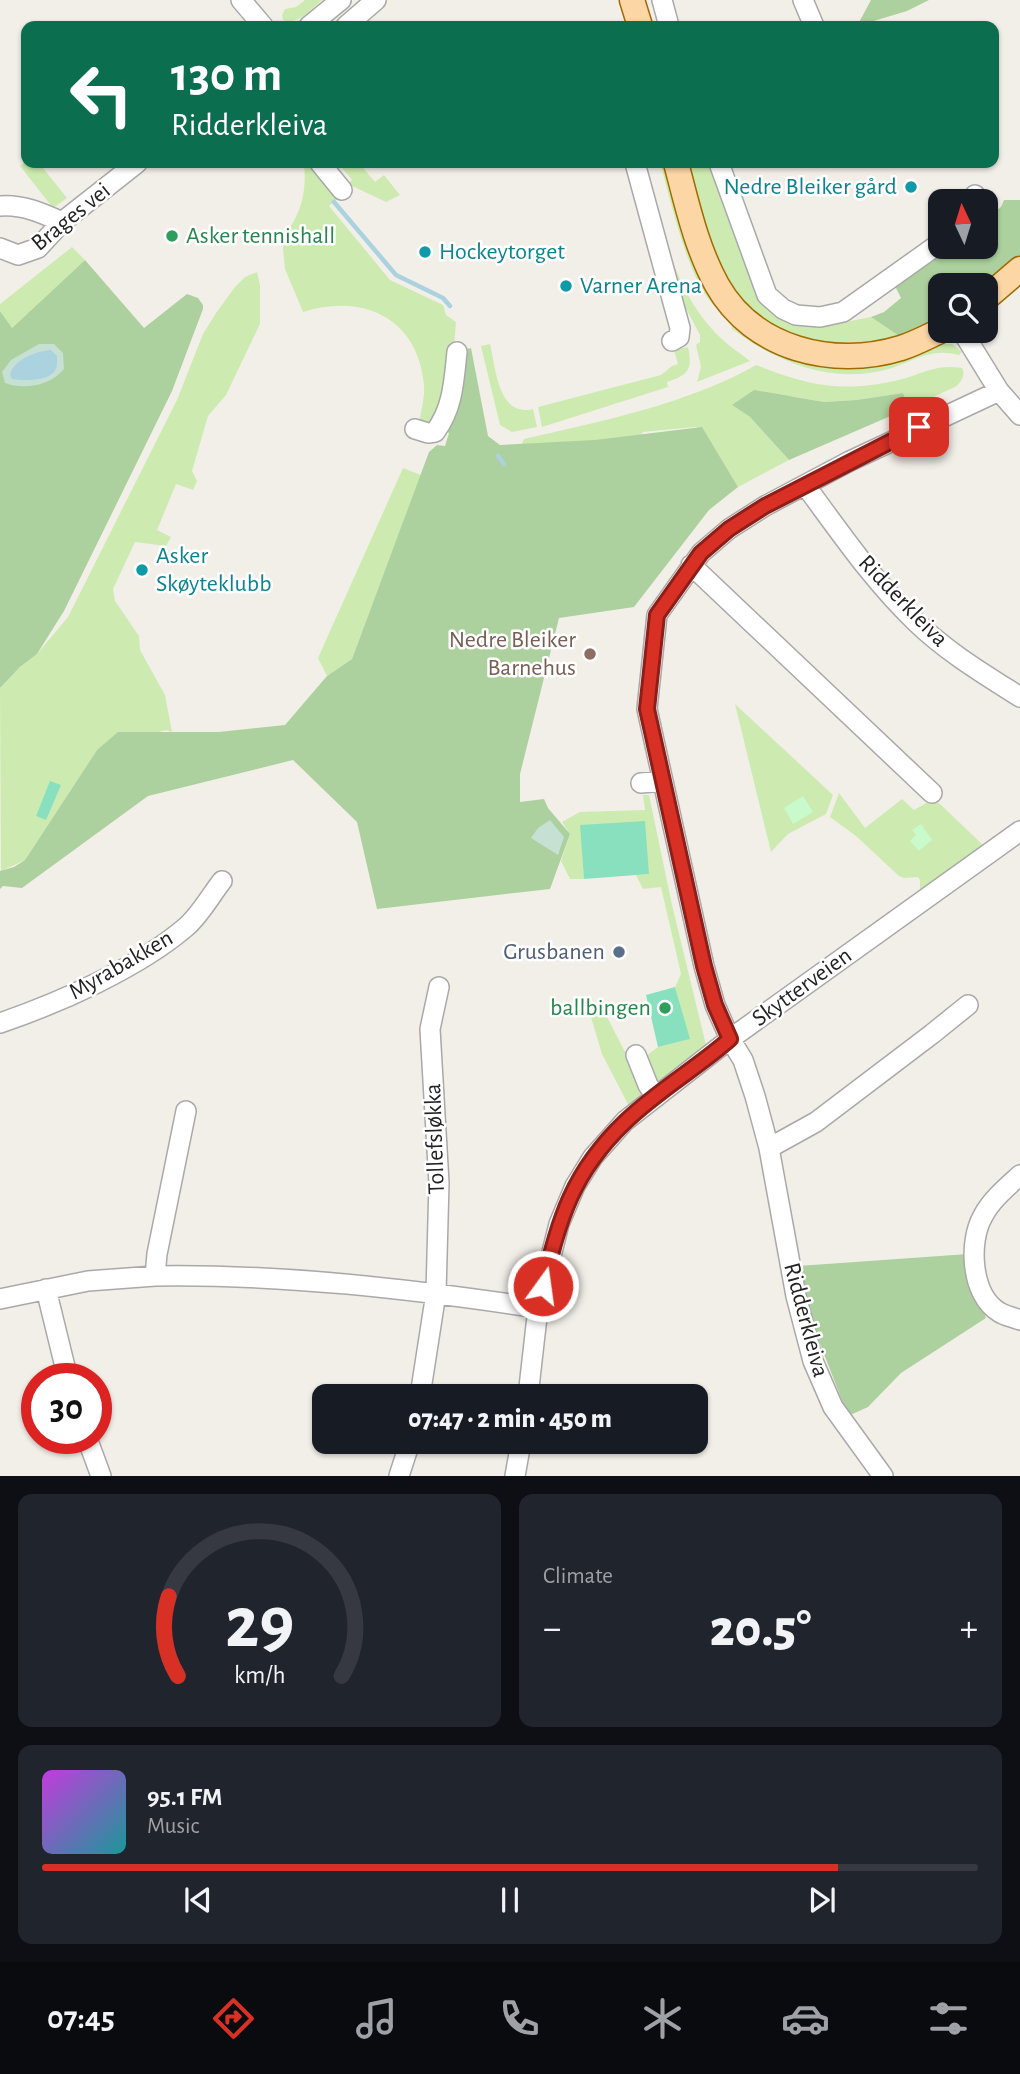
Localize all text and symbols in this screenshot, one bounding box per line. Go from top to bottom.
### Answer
icon: left [56,49,147,140]
text: 130 m [171,51,282,100]
text: Ridderkleiva [171,109,328,141]
place label: Nedre Bleiker gård [723,175,897,199]
street label: Brages vei [27,178,115,256]
marker: Nedre Bleiker gård [903,179,919,195]
north arrow [928,189,998,259]
map controls [928,189,998,343]
place label: Asker tennishall [186,224,335,248]
marker: Asker tennishall [164,228,180,244]
place label: Hockeytorget [439,240,565,264]
marker: Hockeytorget [417,244,433,260]
button: search [928,273,998,343]
place label: Varner Arena [580,274,702,298]
marker: Varner Arena [558,278,574,294]
pin [889,397,949,457]
icon: arrive [900,408,938,446]
place label: Asker Skøyteklubb [156,544,272,596]
street label: Ridderkleiva [854,550,952,652]
marker: Asker Skøyteklubb [134,562,150,578]
place label: Nedre Bleiker Barnehus [449,628,576,680]
marker: Nedre Bleiker Barnehus [582,646,598,662]
street label: Myrabakken [65,926,177,1004]
place label: Grusbanen [503,940,605,964]
street label: Skytterveien [748,943,856,1031]
marker: Grusbanen [611,944,627,960]
place label: ballbingen [550,996,651,1020]
marker: ballbingen [657,1000,673,1016]
street label: Tollefsløkka [421,1083,449,1195]
position arrow [506,1249,580,1323]
street label: Ridderkleiva [779,1260,833,1380]
speed limit sign: 30 [21,1363,112,1454]
text: 07:47 · 2 min · 450 m [408,1406,612,1432]
text: Climate [543,1565,613,1588]
text: 29 [225,1589,294,1662]
text: 20.5° [710,1603,811,1655]
text: − [543,1610,561,1648]
text: + [960,1610,978,1648]
text: km/h [234,1663,285,1688]
text: 95.1 FM [147,1784,222,1810]
text: Music [147,1815,199,1838]
icon: previous [179,1881,217,1919]
icon: pause [491,1881,529,1919]
icon: next [803,1881,841,1919]
icon: directions [209,1994,258,2043]
icon: music [352,1994,401,2043]
icon: phone [495,1994,544,2043]
icon: climate [638,1994,687,2043]
icon: car [781,1994,830,2043]
icon: filters [924,1994,973,2043]
text: 07:45 [47,2002,115,2034]

